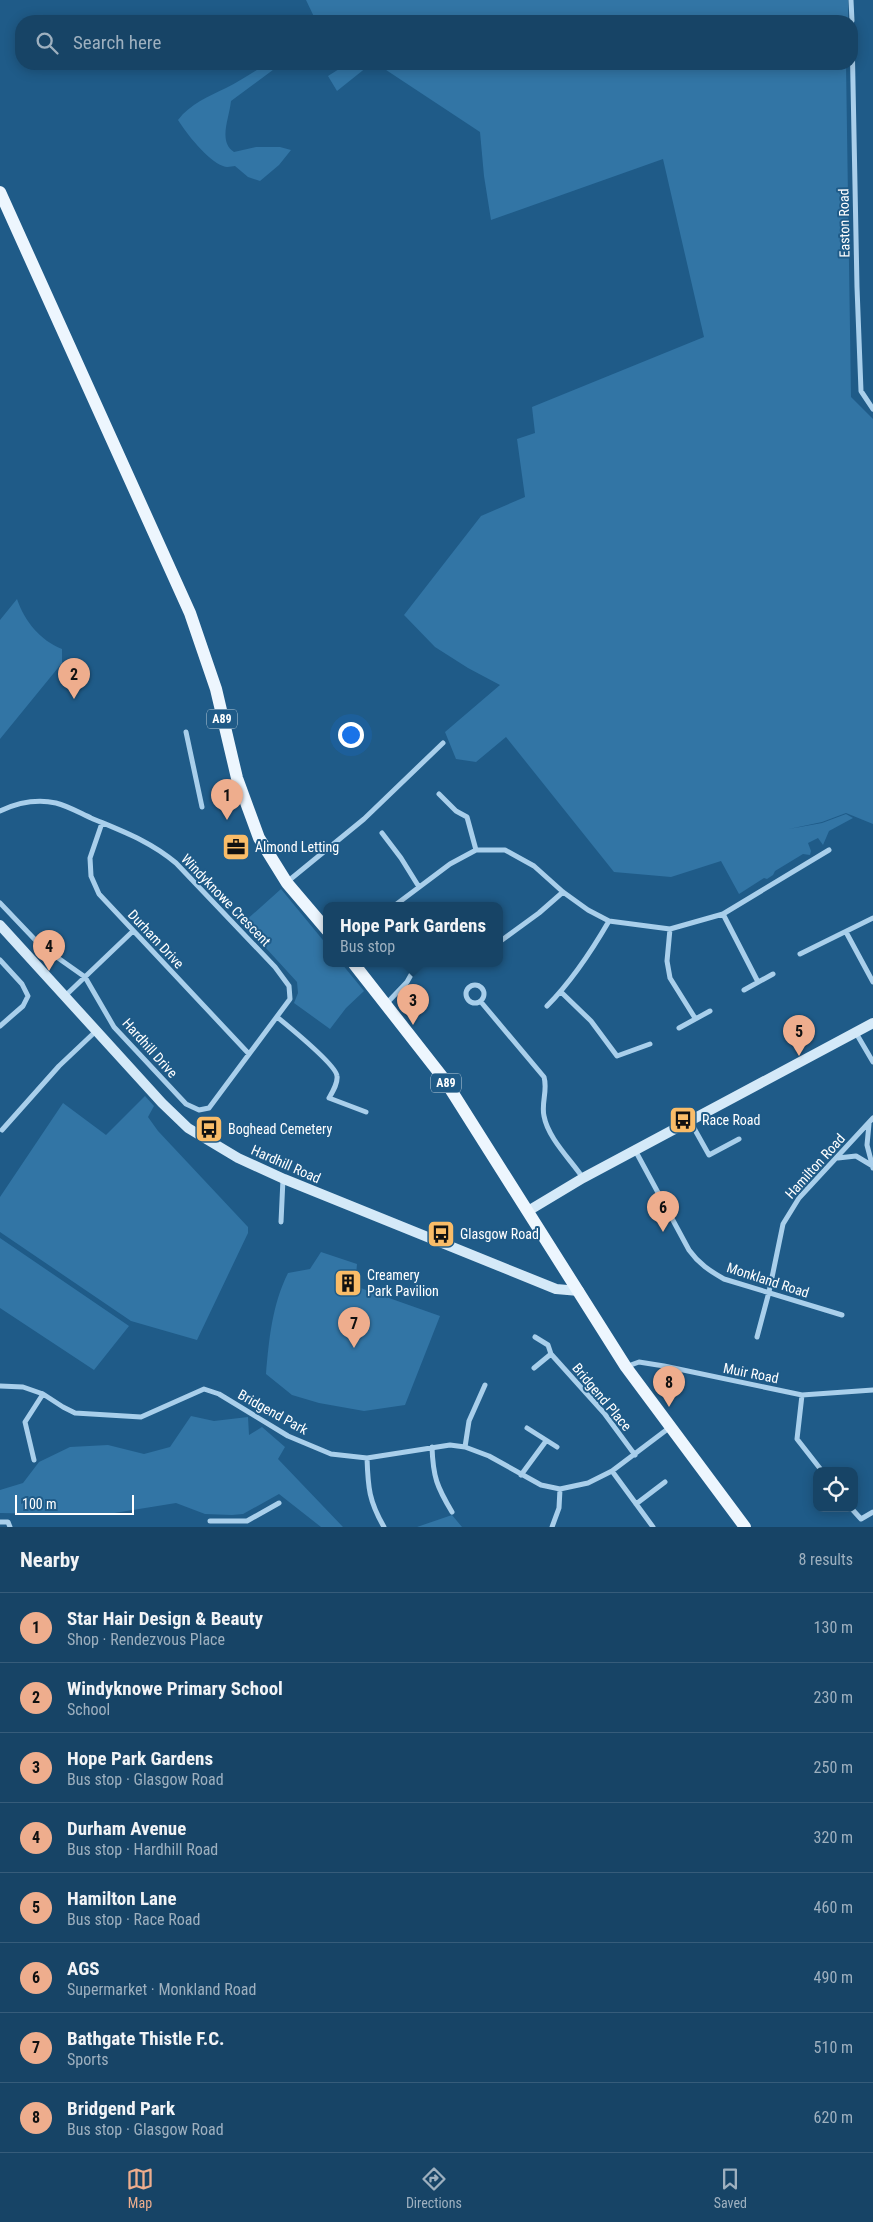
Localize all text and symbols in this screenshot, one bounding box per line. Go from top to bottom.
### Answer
search box [15,15,858,70]
icon: search [33,29,61,57]
text: Search here [73,31,161,54]
street label: Easton Road [835,188,853,258]
pin: 2 [58,658,90,699]
road number: A89 [207,710,237,729]
your location [338,722,364,748]
pin: 1 [211,779,243,820]
office icon: Almond Letting [221,832,251,862]
place label: Almond Letting [255,839,339,855]
street label: Windyknowe Crescent [178,851,274,949]
popup [323,902,503,967]
street label: Durham Drive [125,906,187,972]
text: Hope Park Gardens [340,914,486,937]
pin: 4 [33,930,65,971]
text: Bus stop [340,937,395,956]
pin: 3 [397,984,429,1025]
street label: Hardhill Drive [119,1015,181,1081]
pin: 5 [783,1015,815,1056]
road number: A89 [431,1074,461,1092]
bus stop icon: Race Road [668,1105,698,1135]
place label: Race Road [702,1112,761,1128]
bus stop icon: Boghead Cemetery [194,1114,224,1144]
place label: Boghead Cemetery [228,1121,332,1137]
street label: Hamilton Road [782,1130,848,1202]
street label: Hardhill Road [249,1142,323,1186]
pin: 6 [647,1191,679,1232]
bus stop icon: Glasgow Road [426,1219,456,1249]
place label: Glasgow Road [460,1226,539,1242]
street label: Monkland Road [725,1259,811,1301]
place label: Creamery Park Pavilion [367,1267,439,1299]
building icon: Creamery Park Pavilion [333,1268,363,1298]
pin: 7 [338,1307,370,1348]
street label: Bridgend Place [569,1360,635,1434]
street label: Muir Road [722,1360,780,1386]
pin: 8 [653,1366,685,1407]
street label: Bridgend Park [235,1386,311,1438]
map controls [813,1467,858,1512]
button: locate [813,1467,858,1512]
scale bar [15,1492,134,1515]
text: 100 m [22,1496,57,1512]
text: Nearby [20,1548,79,1572]
text: 8 results [798,1550,853,1569]
text: Star Hair Design & Beauty [67,1607,263,1630]
text: 1 [32,1618,40,1637]
text: 130 m [814,1618,853,1637]
text: Shop · Rendezvous Place [67,1630,225,1649]
text: Windyknowe Primary School [67,1677,283,1700]
text: 2 [32,1688,40,1707]
text: 230 m [814,1688,853,1707]
text: School [67,1700,110,1719]
text: Hope Park Gardens [67,1747,213,1770]
text: 3 [32,1758,40,1777]
text: 250 m [814,1758,853,1777]
text: Bus stop · Glasgow Road [67,1770,224,1789]
text: Durham Avenue [67,1817,186,1840]
text: 4 [32,1828,40,1847]
text: 320 m [814,1828,853,1847]
text: Bus stop · Hardhill Road [67,1840,218,1859]
text: Hamilton Lane [67,1887,177,1910]
text: 5 [32,1898,40,1917]
text: 460 m [814,1898,853,1917]
text: Bus stop · Race Road [67,1910,200,1929]
text: AGS [67,1957,100,1980]
text: 6 [32,1968,40,1987]
text: 490 m [814,1968,853,1987]
text: Supermarket · Monkland Road [67,1980,256,1999]
text: Bathgate Thistle F.C. [67,2027,225,2050]
text: 7 [32,2038,40,2057]
text: 510 m [814,2038,853,2057]
text: Sports [67,2050,109,2069]
text: Bridgend Park [67,2097,175,2120]
text: 8 [32,2108,40,2127]
text: 620 m [814,2108,853,2127]
text: Bus stop · Glasgow Road [67,2120,224,2139]
tab: Map [126,2165,154,2211]
tab: Directions [406,2165,462,2211]
tab: Saved [714,2165,747,2211]

